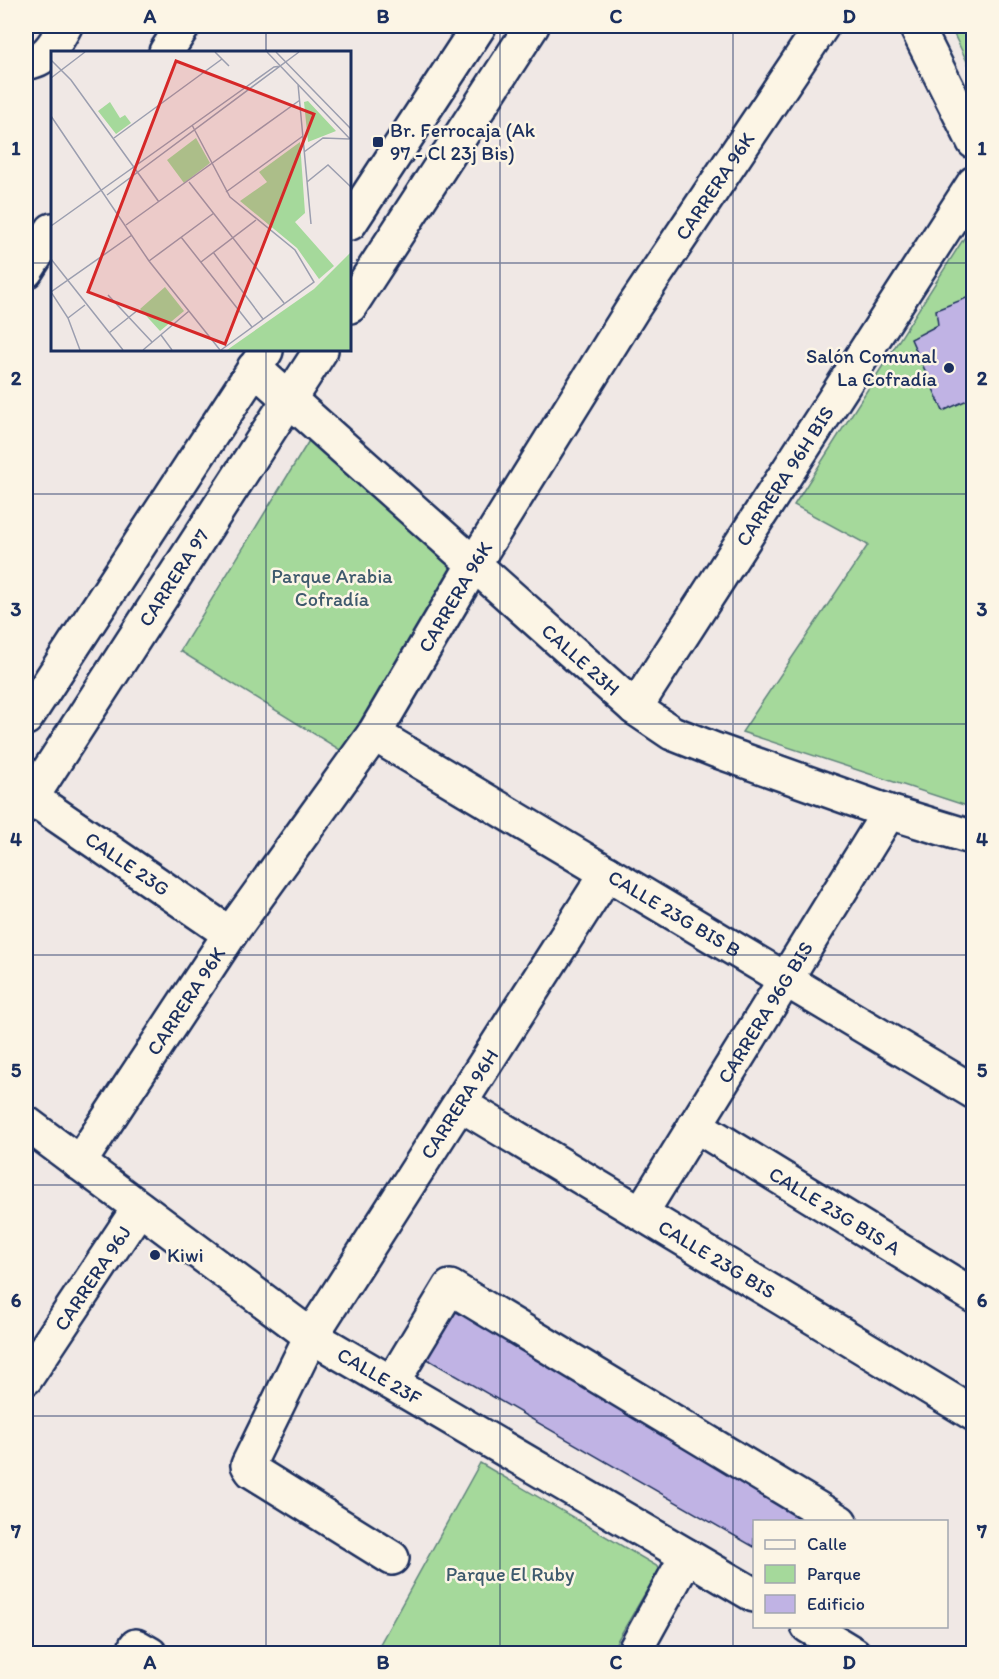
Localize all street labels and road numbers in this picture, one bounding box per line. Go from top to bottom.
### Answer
street label: CARRERA 96K [670,127,760,245]
street label: CARRERA 96H BIS [731,401,839,551]
street label: CARRERA 97 [133,524,214,631]
street label: CARRERA 96K [413,537,497,657]
street label: CALLE 23H [537,618,625,701]
street label: CALLE 23G [81,826,174,901]
street label: CALLE 23G BIS B [604,865,745,962]
street label: CARRERA 96G BIS [712,937,818,1088]
street label: CARRERA 96K [141,942,230,1060]
street label: CARRERA 96H [415,1044,503,1163]
street label: CALLE 23G BIS A [765,1161,905,1260]
street label: CALLE 23G BIS [654,1214,780,1303]
street label: CARRERA 96J [49,1221,136,1335]
street label: CALLE 23F [333,1342,426,1410]

